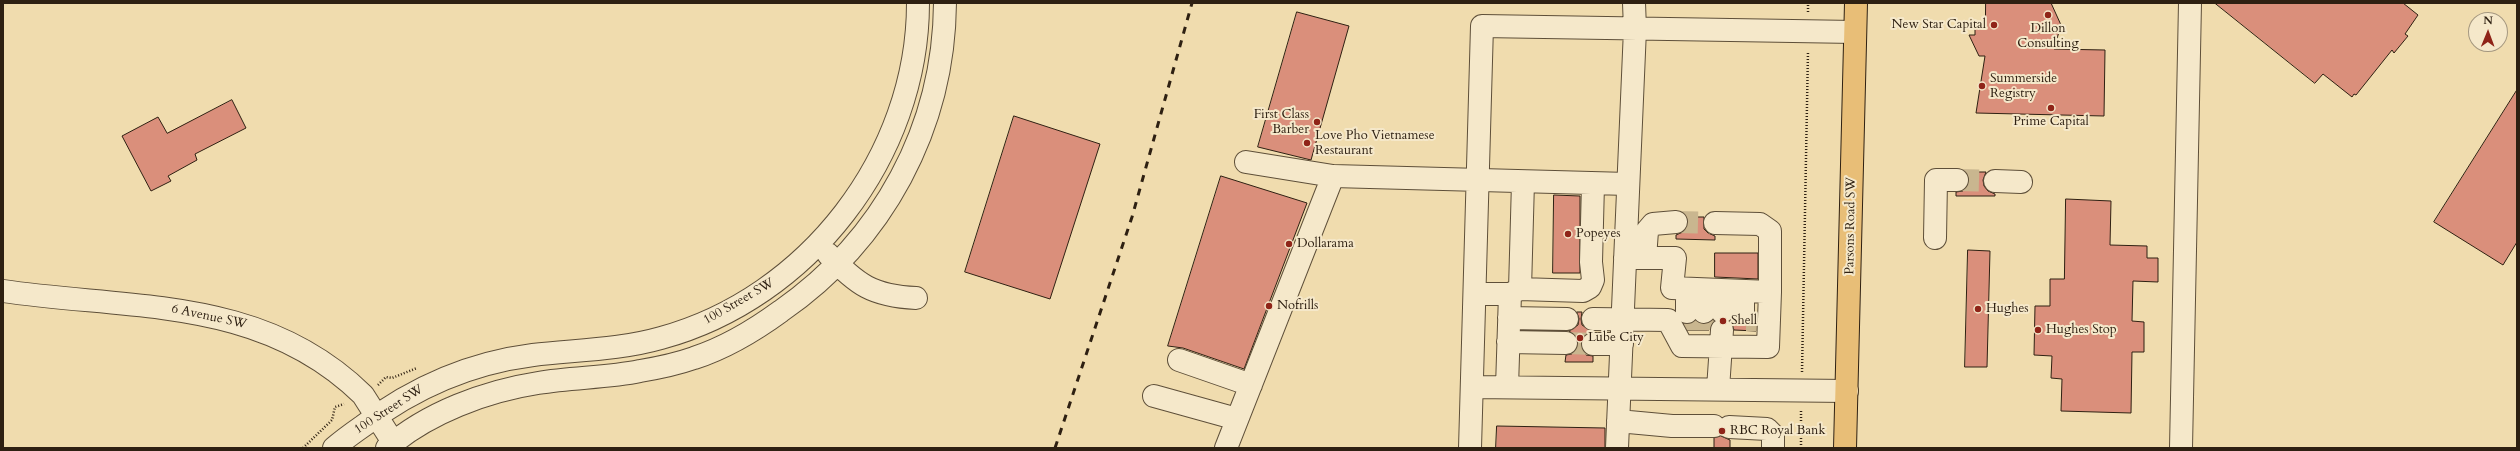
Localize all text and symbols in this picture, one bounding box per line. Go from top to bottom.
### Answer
marker: Dillon Consulting [2043,10,2053,20]
north arrow [2468,12,2508,52]
text: N [2483,13,2493,28]
place label: New Star Capital [1891,17,1986,33]
marker: New Star Capital [1989,20,1999,30]
place label: Dillon Consulting [2017,21,2079,52]
place label: Summerside Registry [1990,71,2057,102]
marker: Summerside Registry [1977,81,1987,91]
marker: Prime Capital [2046,103,2056,113]
place label: First Class Barber [1254,107,1309,138]
place label: Prime Capital [2013,114,2089,130]
marker: First Class Barber [1312,117,1322,127]
place label: Love Pho Vietnamese Restaurant [1315,128,1435,159]
marker: Love Pho Vietnamese Restaurant [1302,138,1312,148]
street label: Parsons Road SW [1842,177,1860,275]
place label: Popeyes [1576,226,1621,242]
marker: Popeyes [1563,229,1573,239]
place label: Dollarama [1297,236,1354,252]
marker: Dollarama [1284,239,1294,249]
street label: 100 Street SW [701,275,777,329]
place label: Nofrills [1277,298,1318,314]
street label: 6 Avenue SW [170,301,248,333]
marker: Nofrills [1264,301,1274,311]
place label: Hughes [1986,301,2029,317]
marker: Hughes [1973,304,1983,314]
place label: Shell [1731,313,1757,329]
marker: Shell [1718,316,1728,326]
place label: Hughes Stop [2046,322,2117,338]
marker: Hughes Stop [2033,325,2043,335]
place label: Lube City [1588,330,1644,346]
marker: Lube City [1575,333,1585,343]
street label: 100 Street SW [352,382,426,438]
place label: RBC Royal Bank [1730,423,1825,439]
marker: RBC Royal Bank [1717,426,1727,436]

